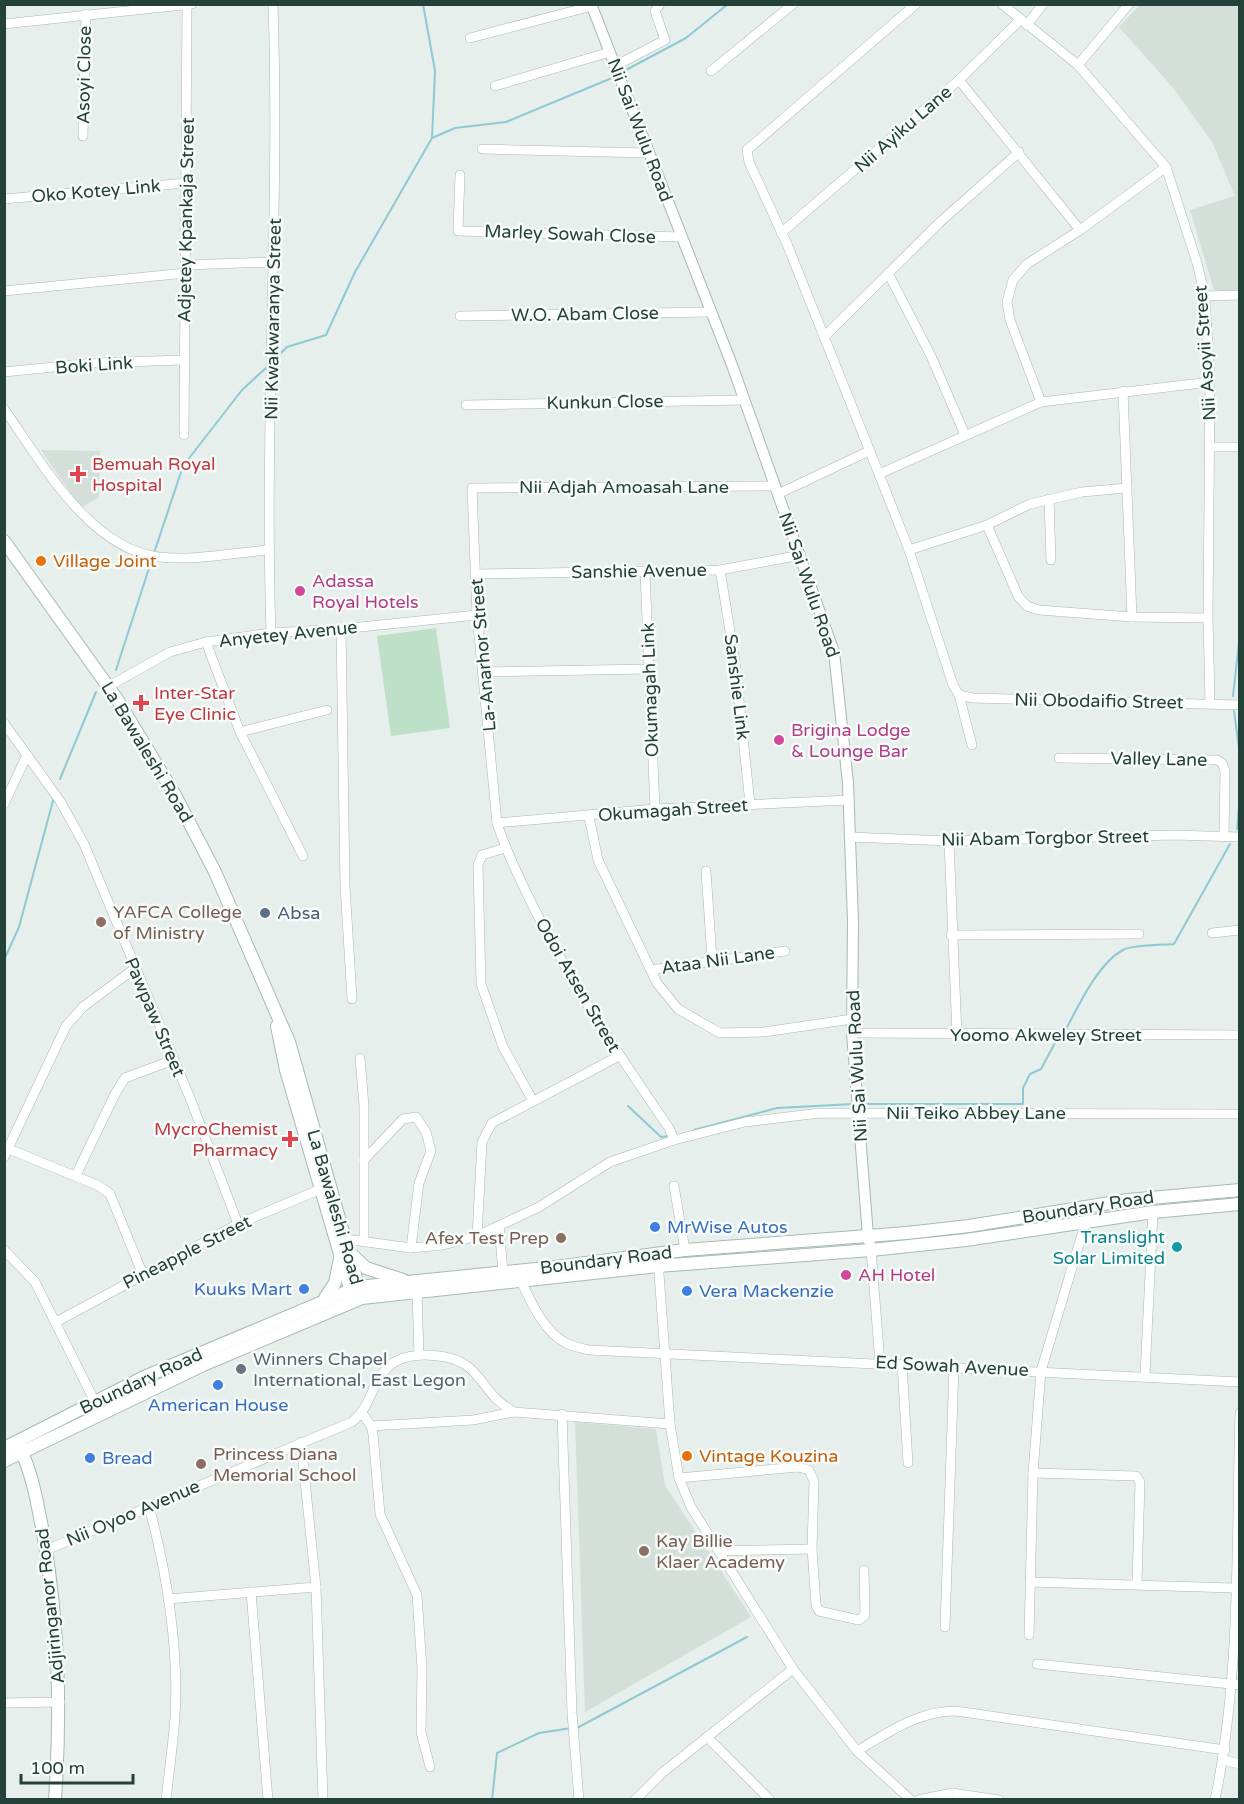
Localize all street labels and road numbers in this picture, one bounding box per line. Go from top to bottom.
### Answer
street label: Asoyi Close [72,26,96,124]
street label: Nii Sai Wulu Road [602,55,678,205]
street label: Nii Ayiku Lane [850,81,956,177]
street label: Adjetey Kpankaja Street [173,117,199,323]
street label: Oko Kotey Link [31,174,162,208]
street label: Nii Kwakwaranya Street [260,218,286,420]
street label: Marley Sowah Close [484,220,656,248]
street label: Nii Asoyii Street [1189,284,1221,421]
street label: W.O. Abam Close [511,302,659,326]
street label: Boki Link [54,351,134,379]
street label: Kunkun Close [546,390,664,414]
street label: Nii Adjah Amoasah Lane [519,476,729,498]
street label: Nii Sai Wulu Road [774,510,844,660]
street label: Sanshie Avenue [571,559,707,583]
street label: La-Anarhor Street [465,577,501,733]
street label: Anyetey Avenue [217,616,359,652]
street label: Okumagah Link [637,622,663,758]
street label: Sanshie Link [720,633,754,741]
street label: La Bawaleshi Road [96,678,198,826]
street label: Nii Obodaifio Street [1014,689,1184,713]
street label: Valley Lane [1110,747,1208,771]
street label: Okumagah Street [597,794,749,826]
street label: Nii Abam Torgbor Street [941,825,1149,851]
street label: Odoi Atsen Street [531,914,625,1056]
street label: Ataa Nii Lane [660,941,776,979]
street label: Pawpaw Street [120,954,190,1080]
street label: Nii Sai Wulu Road [842,989,872,1143]
street label: Yoomo Akweley Street [950,1024,1142,1046]
street label: Nii Teiko Abbey Lane [886,1102,1066,1124]
street label: La Bawaleshi Road [302,1127,368,1287]
street label: Boundary Road [1020,1186,1156,1228]
street label: Pineapple Street [119,1210,255,1294]
street label: Boundary Road [539,1241,673,1279]
street label: Boundary Road [76,1343,206,1419]
street label: Ed Sowah Avenue [875,1351,1029,1381]
street label: Nii Oyoo Avenue [63,1475,203,1551]
street label: Adjiringanor Road [31,1527,69,1685]

